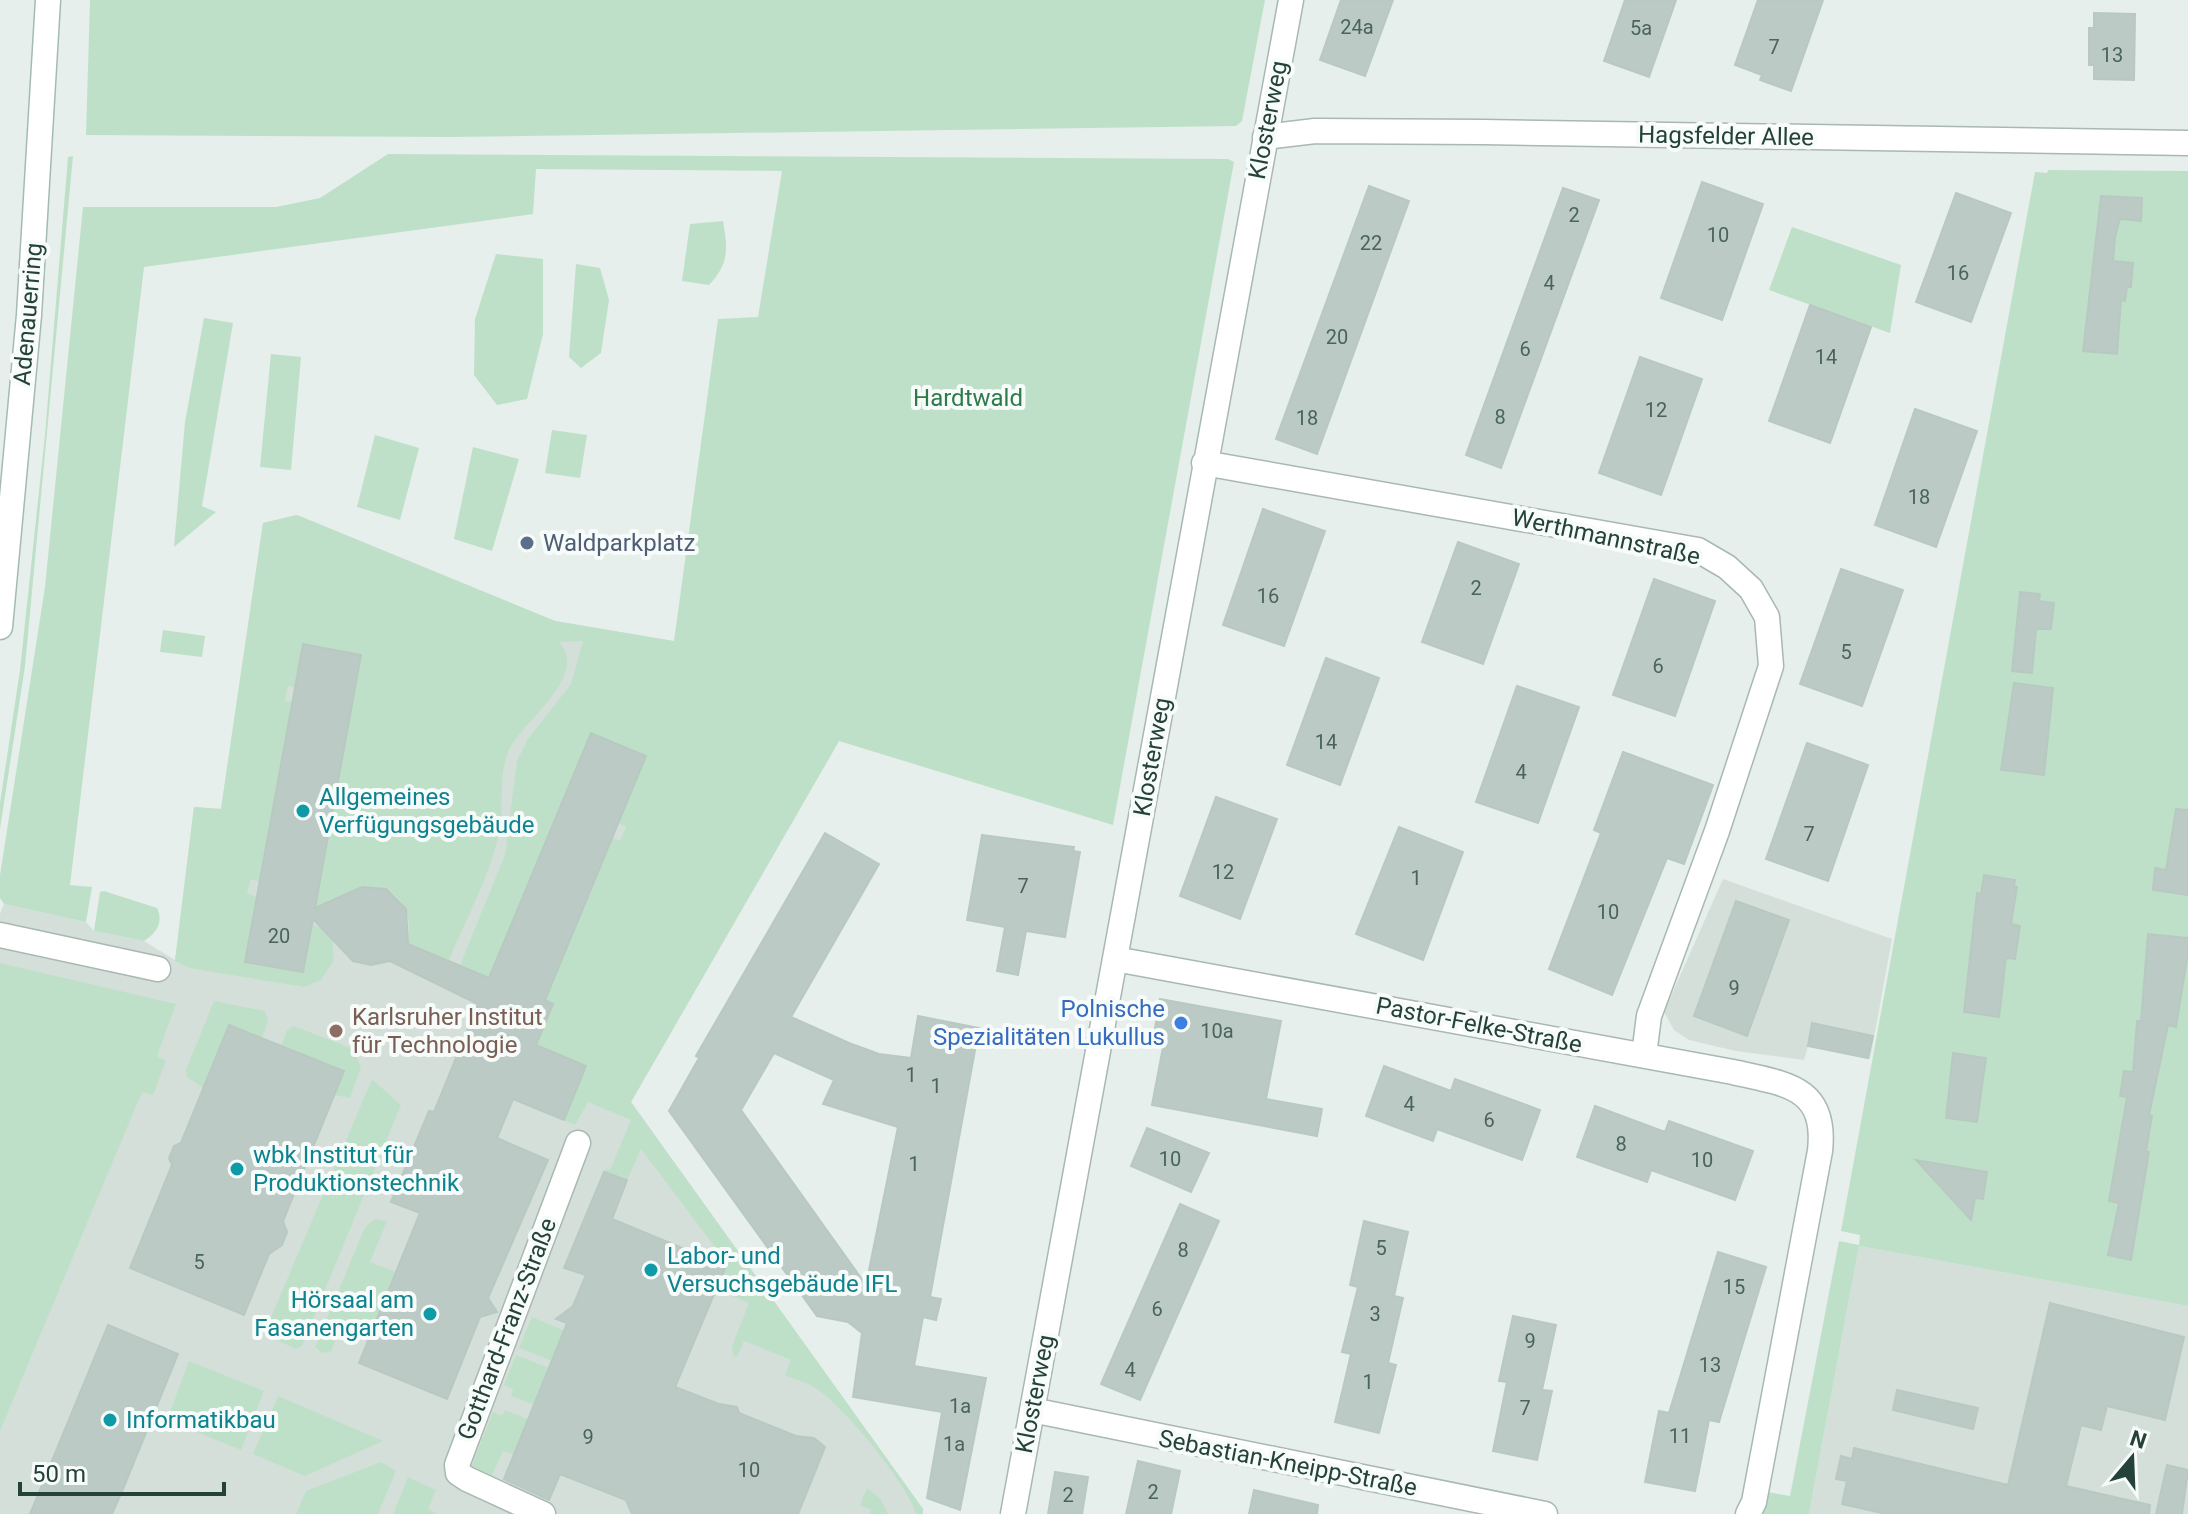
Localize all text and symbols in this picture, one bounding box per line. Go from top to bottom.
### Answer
house number: 24a [1340,15,1374,39]
house number: 5a [1630,16,1652,40]
house number: 7 [1768,35,1780,59]
house number: 13 [2101,43,2123,67]
street label: Klosterweg [1243,58,1293,182]
street label: Hagsfelder Allee [1638,120,1814,152]
house number: 2 [1568,203,1580,227]
house number: 10 [1707,223,1729,247]
house number: 22 [1360,231,1382,255]
street label: Adenauerring [8,242,48,386]
house number: 16 [1947,261,1969,285]
house number: 4 [1543,271,1555,295]
house number: 20 [1326,325,1348,349]
house number: 6 [1519,337,1531,361]
house number: 14 [1815,345,1837,369]
park label: Hardtwald [913,384,1023,412]
house number: 12 [1645,398,1667,422]
house number: 8 [1494,405,1506,429]
house number: 18 [1296,406,1318,430]
house number: 18 [1908,485,1930,509]
street label: Werthmannstraße [1509,503,1703,571]
place label: Waldparkplatz [543,529,695,557]
marker: Waldparkplatz [518,534,536,552]
house number: 2 [1470,576,1482,600]
house number: 16 [1257,584,1279,608]
house number: 5 [1840,640,1852,664]
house number: 6 [1652,654,1664,678]
street label: Klosterweg [1128,695,1176,819]
house number: 14 [1315,730,1337,754]
house number: 4 [1515,760,1527,784]
place label: Allgemeines Verfügungsgebäude [319,783,534,839]
marker: Allgemeines Verfügungsgebäude [294,802,312,820]
house number: 7 [1803,822,1815,846]
house number: 12 [1212,860,1234,884]
house number: 1 [1410,866,1422,890]
house number: 7 [1017,874,1029,898]
house number: 10 [1597,900,1619,924]
house number: 20 [268,924,290,948]
house number: 9 [1728,976,1740,1000]
street label: Pastor-Felke-Straße [1374,991,1584,1059]
place label: Polnische Spezialitäten Lukullus [933,995,1165,1051]
place label: Karlsruher Institut für Technologie [352,1003,543,1059]
marker: Polnische Spezialitäten Lukullus [1172,1014,1190,1032]
house number: 10a [1200,1019,1234,1043]
marker: Karlsruher Institut für Technologie [327,1022,345,1040]
house number: 1 [905,1063,917,1087]
house number: 1 [930,1074,942,1098]
house number: 4 [1403,1092,1415,1116]
house number: 6 [1483,1108,1495,1132]
house number: 8 [1615,1132,1627,1156]
place label: wbk Institut für Produktionstechnik [253,1141,460,1197]
house number: 10 [1159,1147,1181,1171]
house number: 10 [1691,1148,1713,1172]
house number: 1 [908,1152,920,1176]
marker: wbk Institut für Produktionstechnik [228,1160,246,1178]
street label: Gotthard-Franz-Straße [452,1214,562,1444]
house number: 5 [1375,1236,1387,1260]
house number: 8 [1177,1238,1189,1262]
place label: Labor- und Versuchsgebäude IFL [667,1242,897,1298]
house number: 5 [193,1250,205,1274]
marker: Labor- und Versuchsgebäude IFL [642,1261,660,1279]
house number: 15 [1723,1275,1745,1299]
place label: Hörsaal am Fasanengarten [254,1286,414,1342]
house number: 6 [1151,1297,1163,1321]
house number: 3 [1369,1302,1381,1326]
marker: Hörsaal am Fasanengarten [421,1305,439,1323]
house number: 9 [1524,1329,1536,1353]
street label: Klosterweg [1010,1332,1060,1456]
house number: 13 [1699,1353,1721,1377]
house number: 4 [1124,1358,1136,1382]
house number: 1 [1362,1370,1374,1394]
house number: 1a [949,1394,971,1418]
house number: 7 [1519,1396,1531,1420]
place label: Informatikbau [126,1406,276,1434]
marker: Informatikbau [101,1411,119,1429]
north arrow [2092,1418,2172,1498]
street label: Sebastian-Kneipp-Straße [1156,1424,1420,1502]
house number: 11 [1669,1424,1691,1448]
house number: 9 [582,1425,594,1449]
text: N [2127,1425,2150,1454]
house number: 1a [943,1432,965,1456]
scale bar [20,1446,224,1496]
house number: 10 [738,1458,760,1482]
text: 50 m [32,1460,86,1488]
house number: 2 [1147,1480,1159,1504]
house number: 2 [1062,1483,1074,1507]

